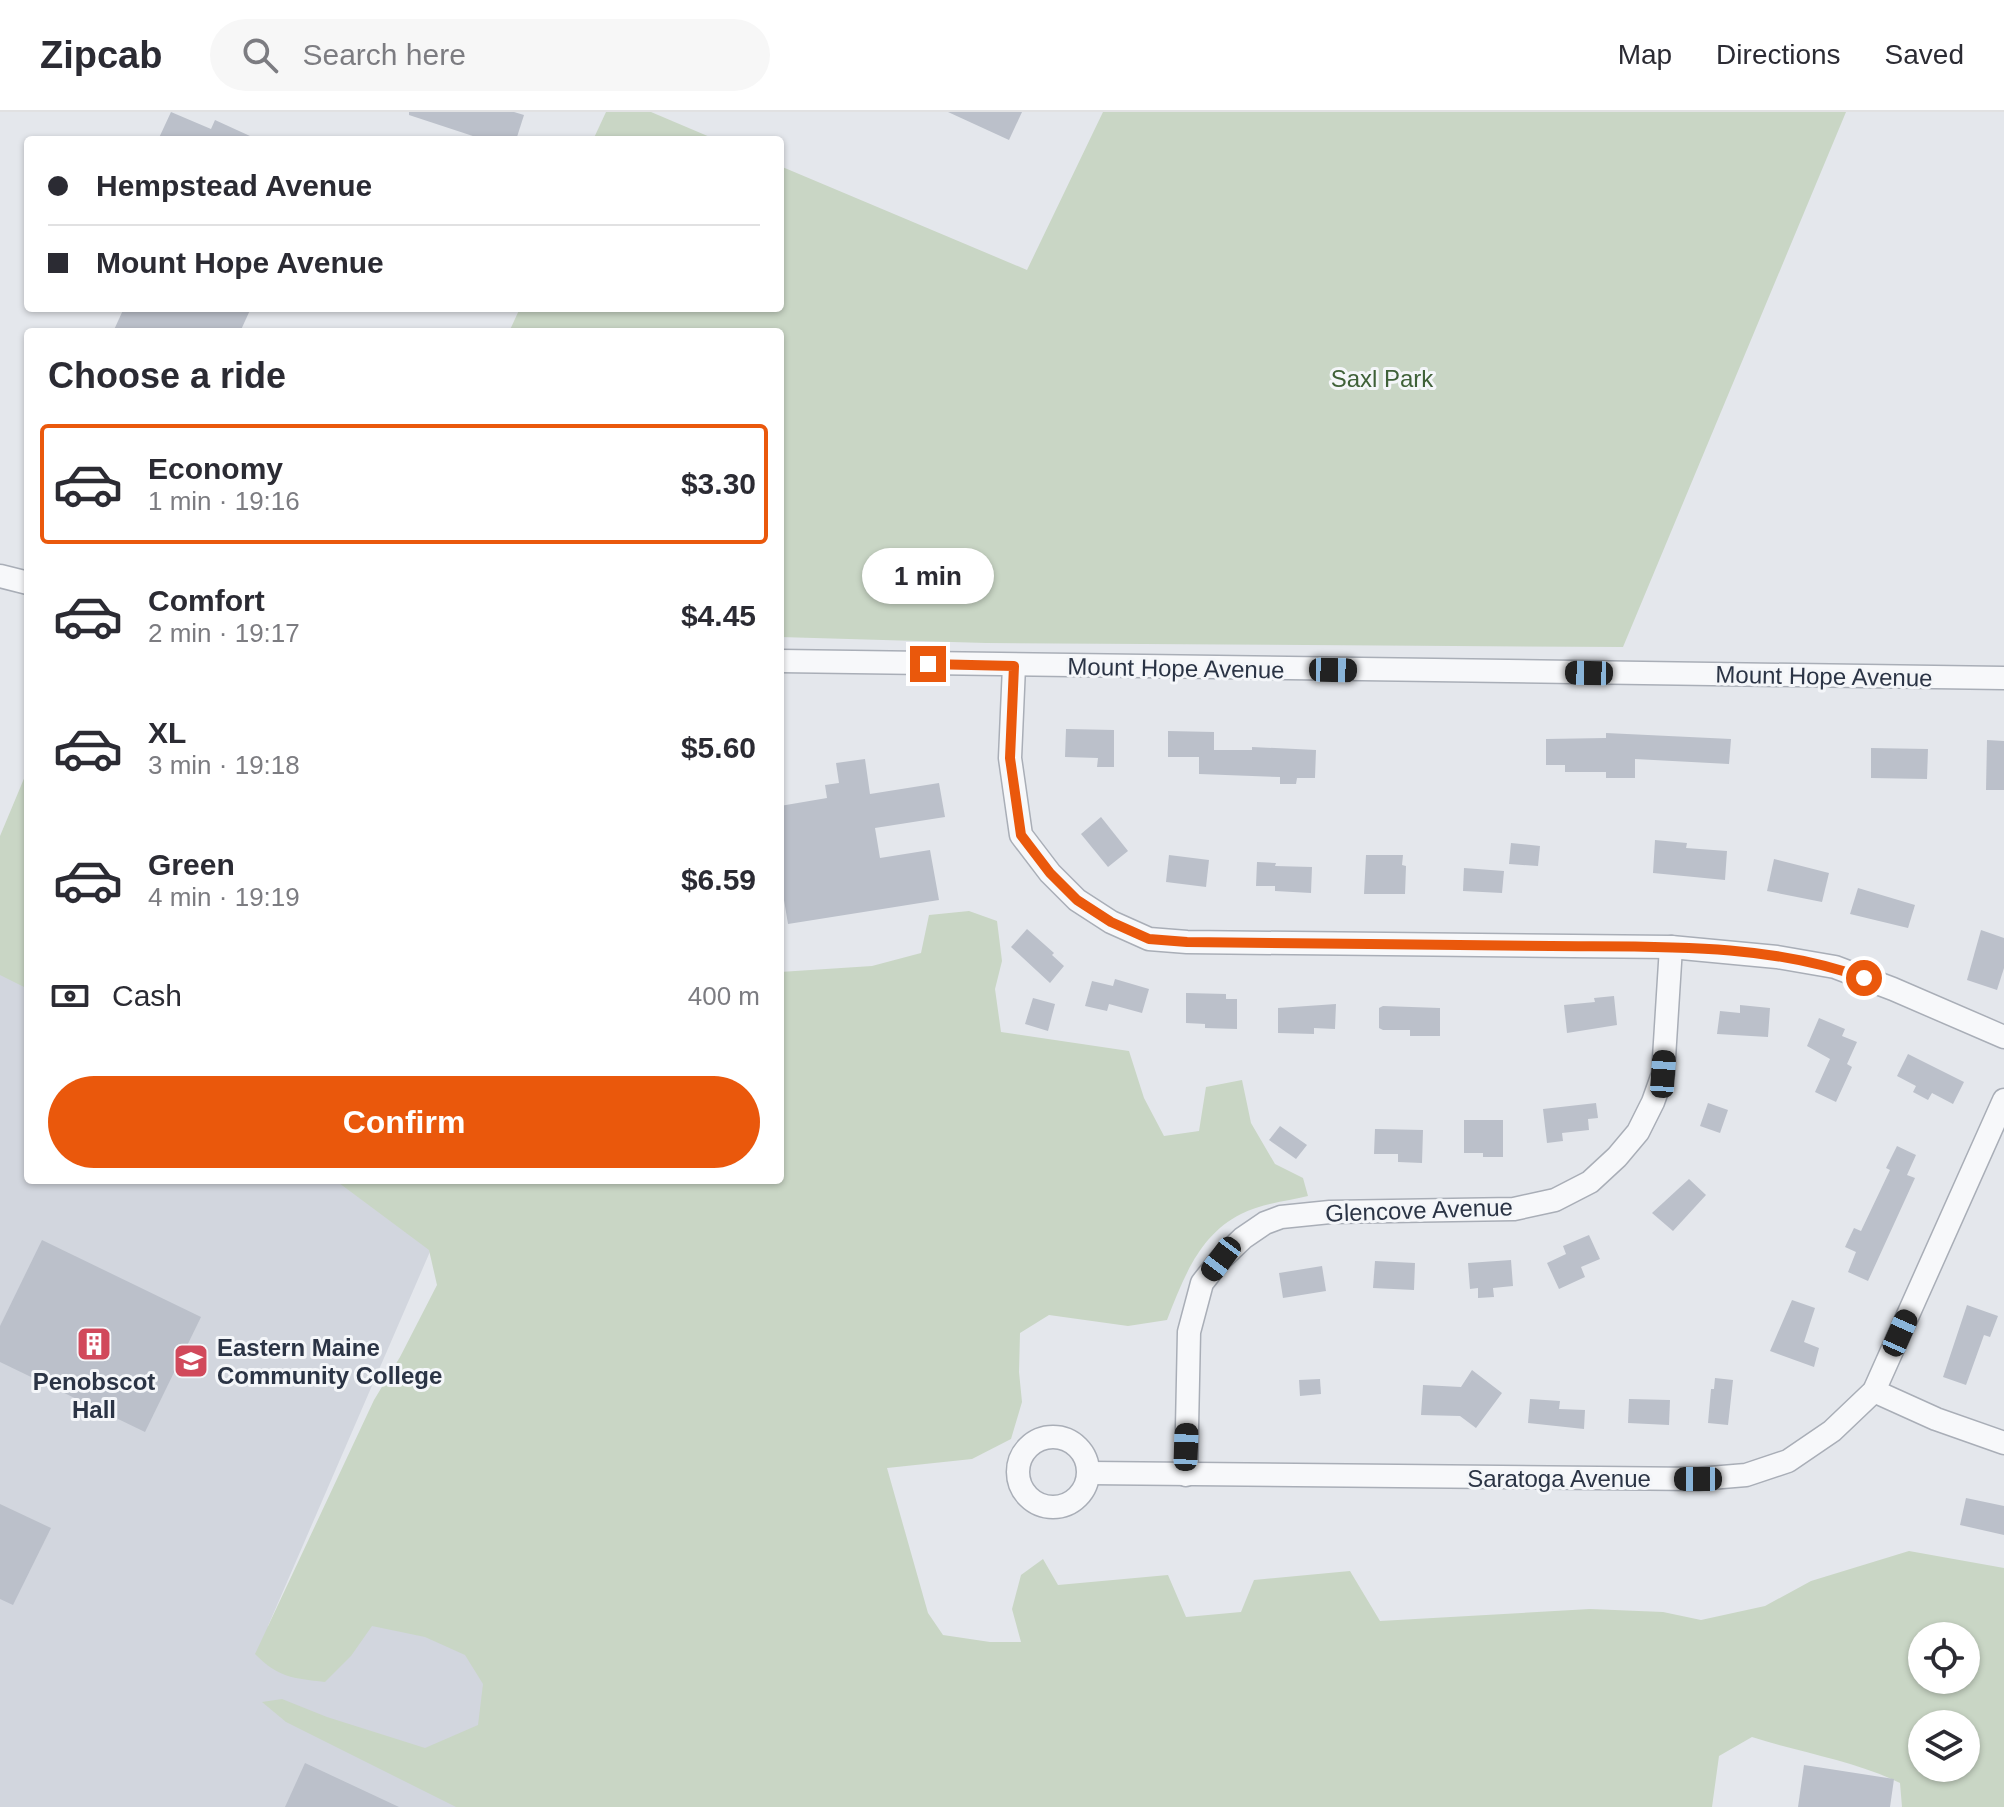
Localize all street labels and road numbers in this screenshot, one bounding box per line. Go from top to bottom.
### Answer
street label: Mount Hope Avenue [1067,653,1285,683]
street label: Mount Hope Avenue [1715,661,1933,691]
street label: Glencove Avenue [1325,1193,1513,1227]
street label: Saratoga Avenue [1467,1465,1651,1492]

